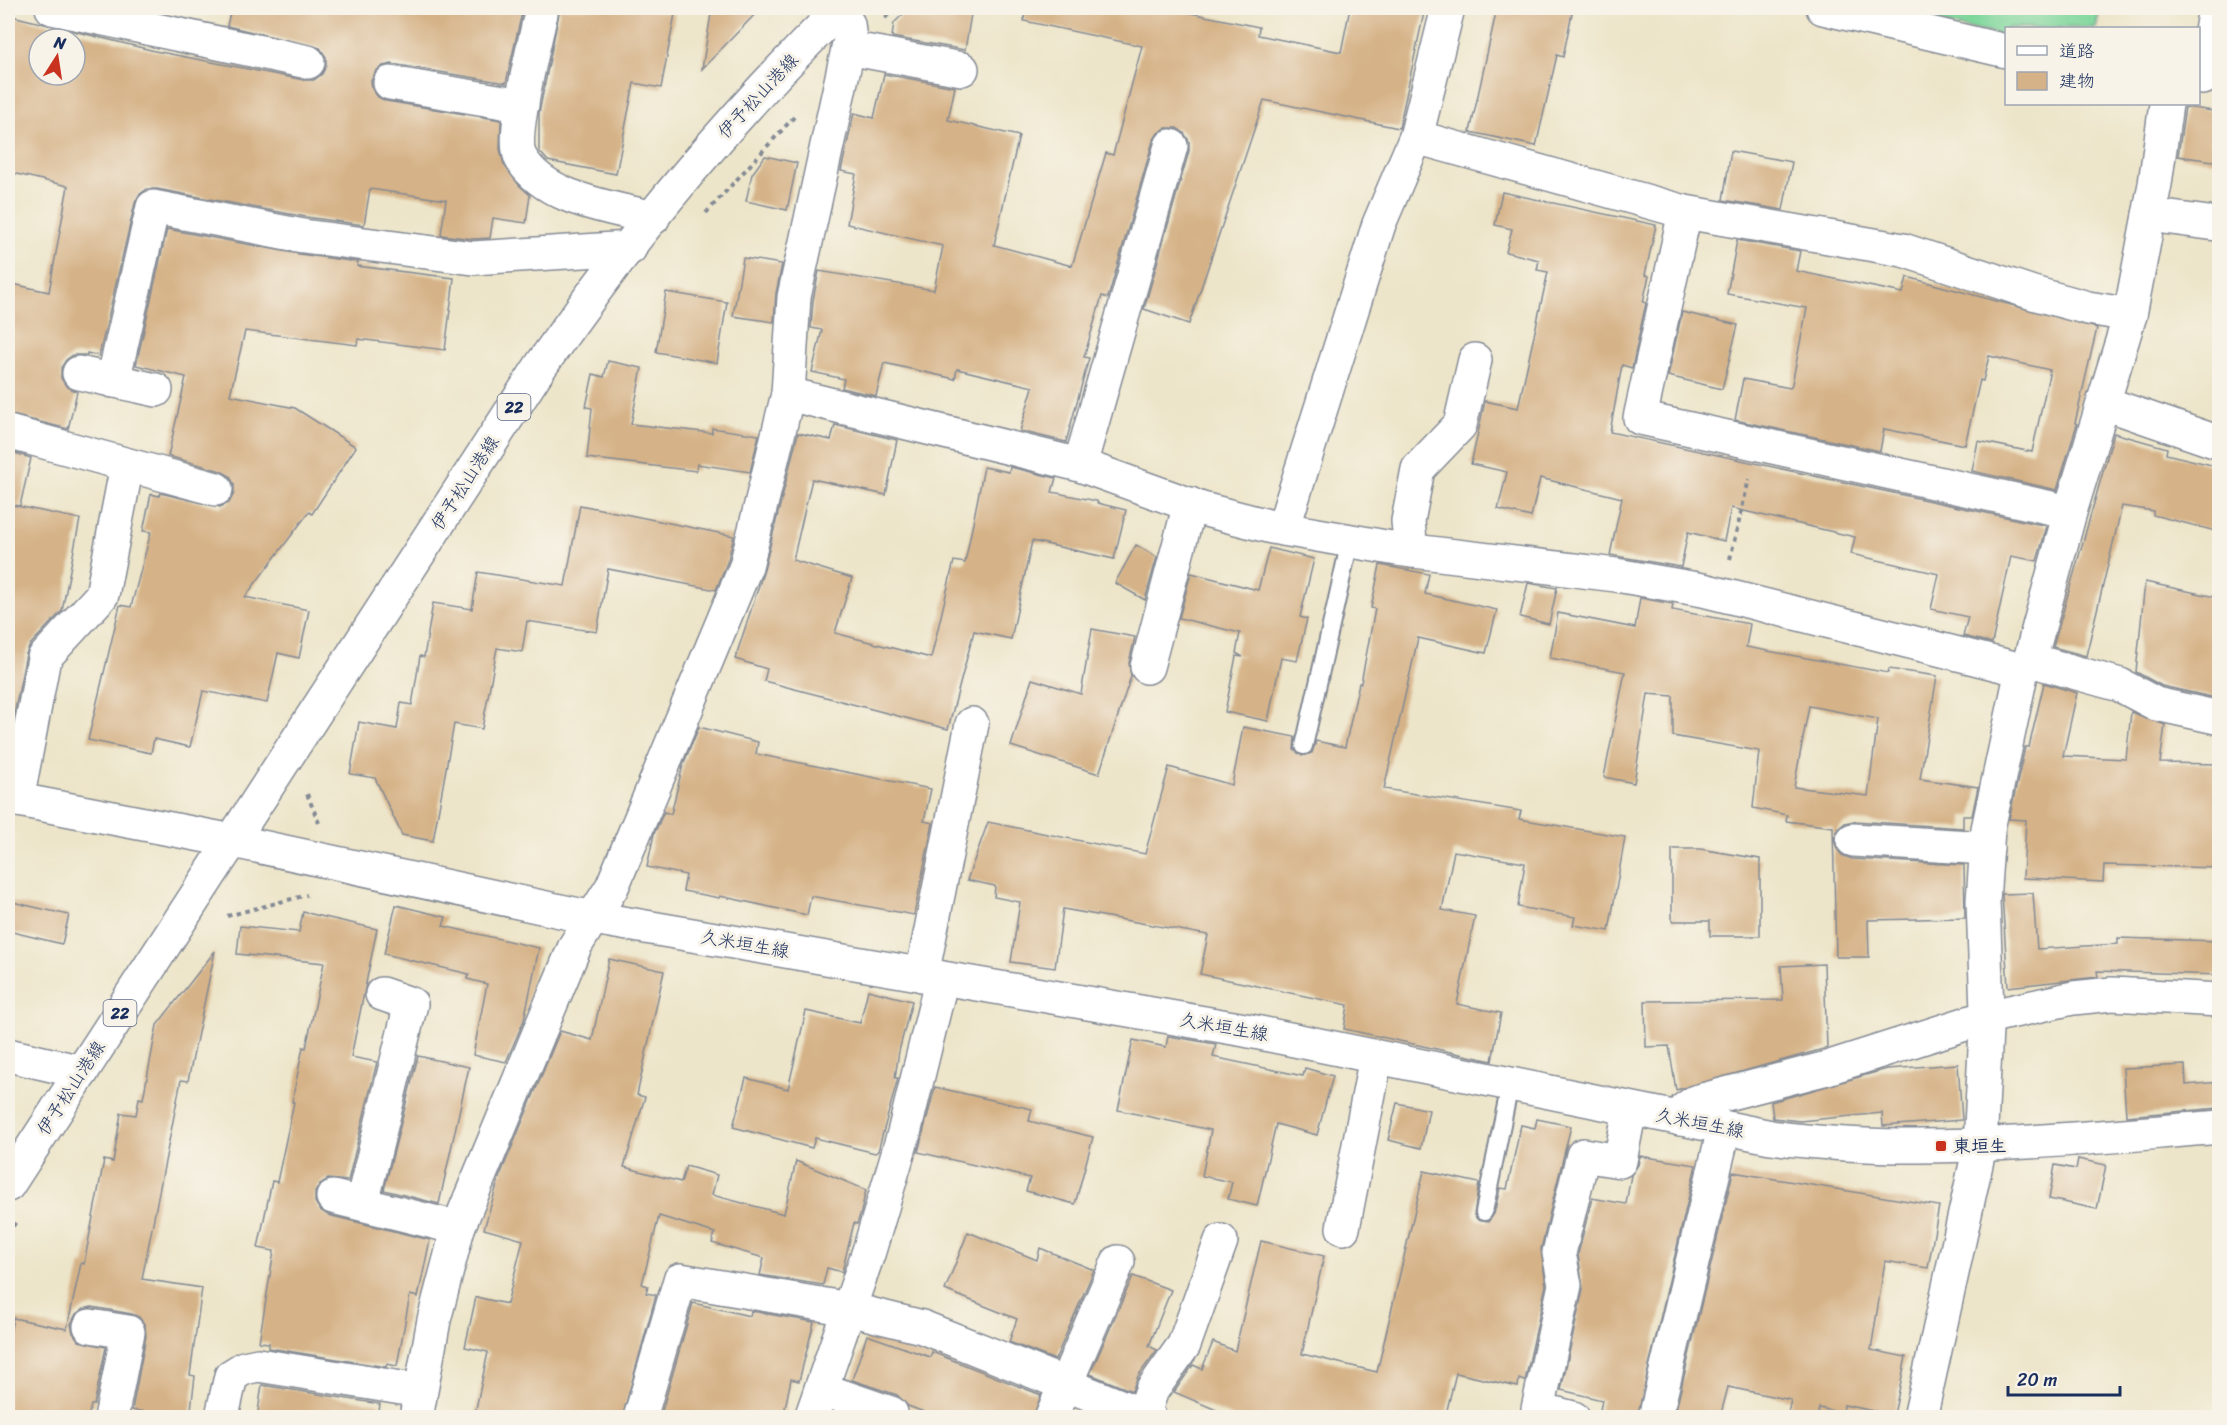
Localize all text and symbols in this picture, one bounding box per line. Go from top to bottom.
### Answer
north arrow [27,27,87,87]
text: N [51,27,69,58]
legend [2005,27,2200,105]
text: 道路 [2059,35,2095,67]
street label: 伊予松山港線 [709,46,807,146]
text: 建物 [2059,65,2095,97]
road number: 22 [498,394,530,420]
street label: 伊予松山港線 [422,429,508,537]
street label: 久米垣生線 [698,920,792,968]
road number: 22 [104,1000,136,1026]
street label: 久米垣生線 [1177,1003,1271,1051]
street label: 伊予松山港線 [28,1034,114,1142]
street label: 久米垣生線 [1653,1099,1747,1147]
place label: 東垣生 [1953,1130,2007,1162]
marker: 東垣生 [1934,1139,1948,1153]
scale bar [2008,1359,2120,1397]
text: 20 m [2017,1364,2057,1396]

